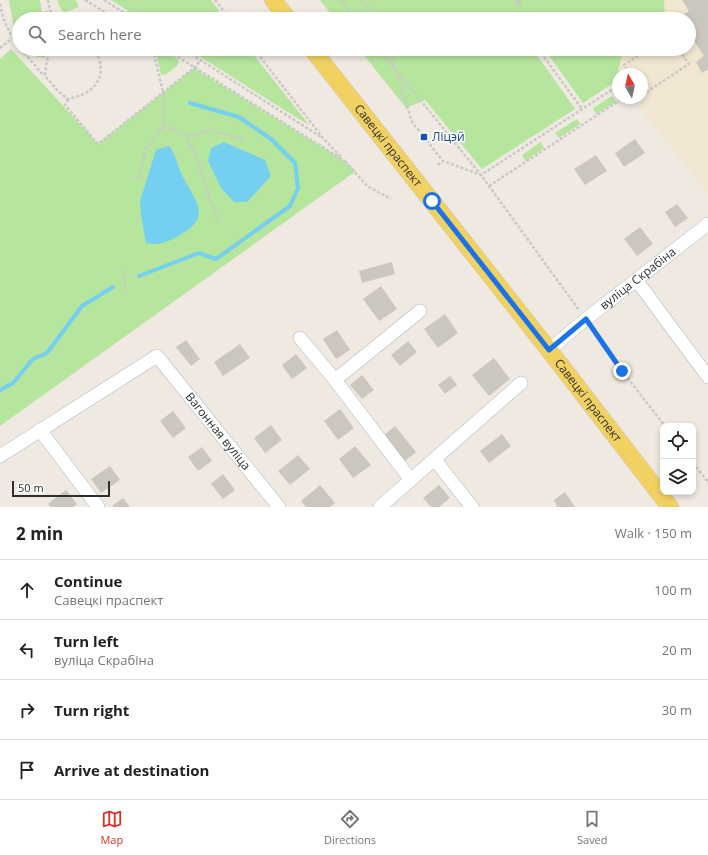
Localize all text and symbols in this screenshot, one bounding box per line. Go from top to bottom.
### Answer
search box [12,12,696,56]
icon: search [26,23,48,45]
text: Search here [58,24,142,44]
north arrow [612,68,648,104]
street label: Савецкі праспект [351,100,427,191]
place label: Ліцэй [432,128,465,145]
marker: Ліцэй [419,132,429,142]
route start [423,192,441,210]
street label: вуліца Скрабіна [596,243,679,313]
street label: Савецкі праспект [551,355,626,446]
route end [613,362,631,380]
street label: Вагонная вуліца [182,389,255,474]
map controls [660,423,696,495]
button: locate [660,423,696,459]
button: layers [660,459,696,495]
scale bar [12,479,110,498]
text: 50 m [18,480,44,495]
text: 2 min [16,522,63,545]
text: Walk · 150 m [615,524,692,542]
text: Continue [54,571,122,591]
icon: ahead [16,579,38,601]
text: 100 m [654,581,692,599]
text: Савецкі праспект [54,591,163,609]
text: Turn left [54,631,119,651]
icon: left [16,639,38,661]
text: 20 m [662,641,692,659]
text: вуліца Скрабіна [54,651,154,669]
icon: right [16,699,38,721]
text: Turn right [54,700,129,720]
text: 30 m [662,701,692,719]
icon: arrive [16,759,38,781]
text: Arrive at destination [54,760,209,780]
tab: Map [100,808,123,847]
tab: Directions [324,808,376,847]
tab: Saved [577,808,608,847]

